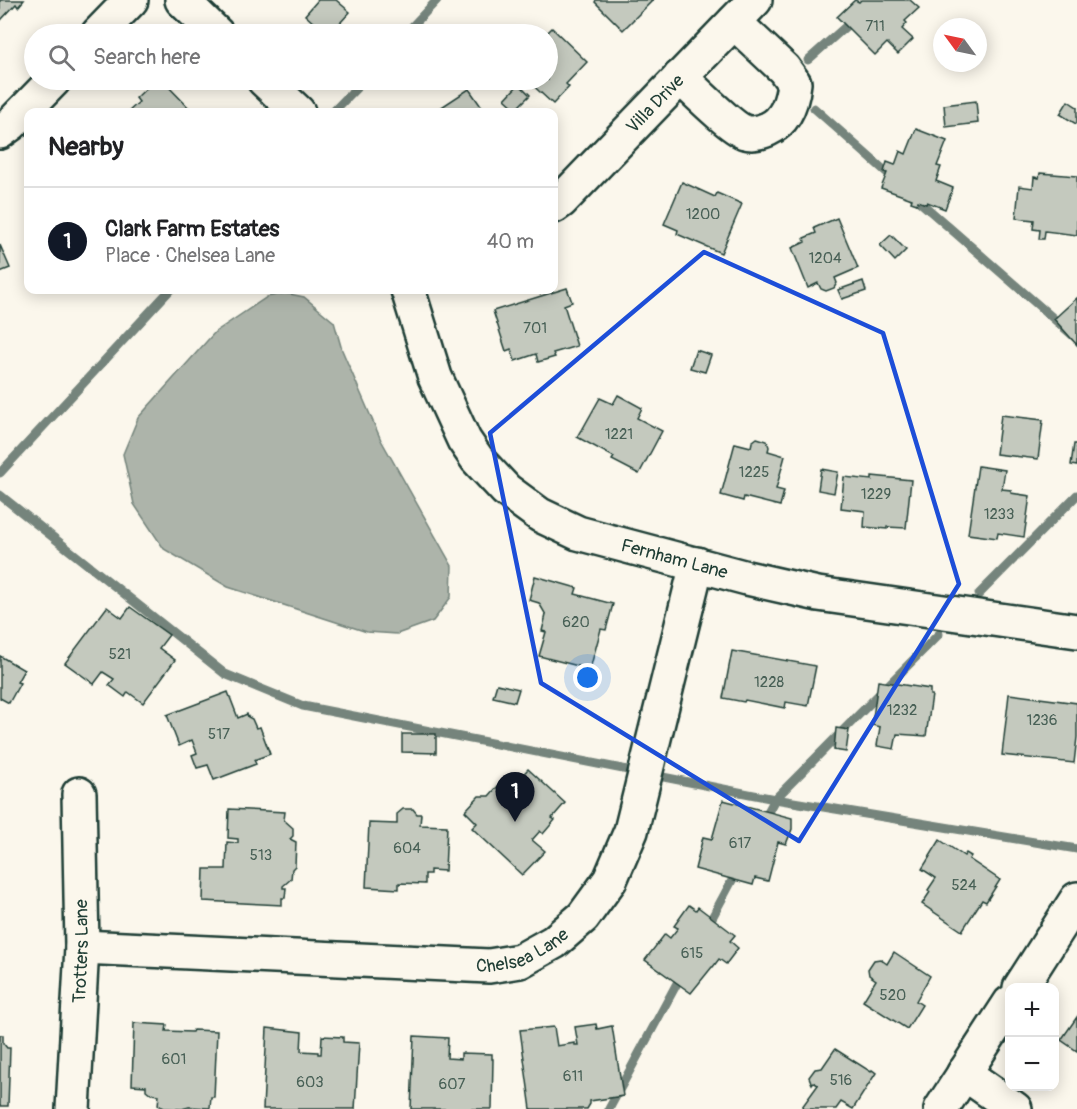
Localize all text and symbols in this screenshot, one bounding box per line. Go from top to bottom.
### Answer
house number: 711 [865,17,885,36]
north arrow [933,18,987,72]
search box [24,24,558,90]
icon: search [45,41,78,74]
text: Search here [93,43,200,71]
street label: Villa Drive [621,69,689,138]
text: Nearby [48,131,124,163]
house number: 1200 [686,205,720,224]
text: Clark Farm Estates [105,215,279,243]
text: 1 [64,229,71,254]
text: 40 m [487,229,534,254]
text: Place · Chelsea Lane [105,243,275,268]
house number: 1204 [808,249,842,268]
house number: 701 [523,319,547,338]
house number: 1221 [605,425,633,444]
house number: 1225 [739,463,769,482]
house number: 1229 [861,485,891,504]
house number: 1233 [984,505,1014,524]
street label: Fernham Lane [619,533,731,584]
house number: 620 [562,613,590,632]
house number: 521 [109,645,131,664]
your location [573,663,602,692]
house number: 1228 [754,673,785,692]
house number: 1232 [887,701,917,720]
house number: 1236 [1027,711,1057,730]
house number: 517 [208,725,230,744]
pin: 1 [496,772,534,822]
house number: 617 [729,834,751,853]
house number: 604 [393,839,421,858]
house number: 513 [250,846,272,865]
house number: 524 [951,876,977,895]
street label: Trotters Lane [67,899,94,1004]
street label: Chelsea Lane [476,923,574,978]
house number: 615 [681,944,703,963]
map controls [1005,983,1059,1091]
button: + [1005,983,1059,1037]
house number: 520 [880,986,906,1005]
button: − [1005,1037,1059,1091]
house number: 601 [162,1050,186,1069]
house number: 611 [563,1067,583,1086]
house number: 516 [830,1071,852,1090]
house number: 603 [296,1073,324,1092]
house number: 607 [439,1075,466,1094]

